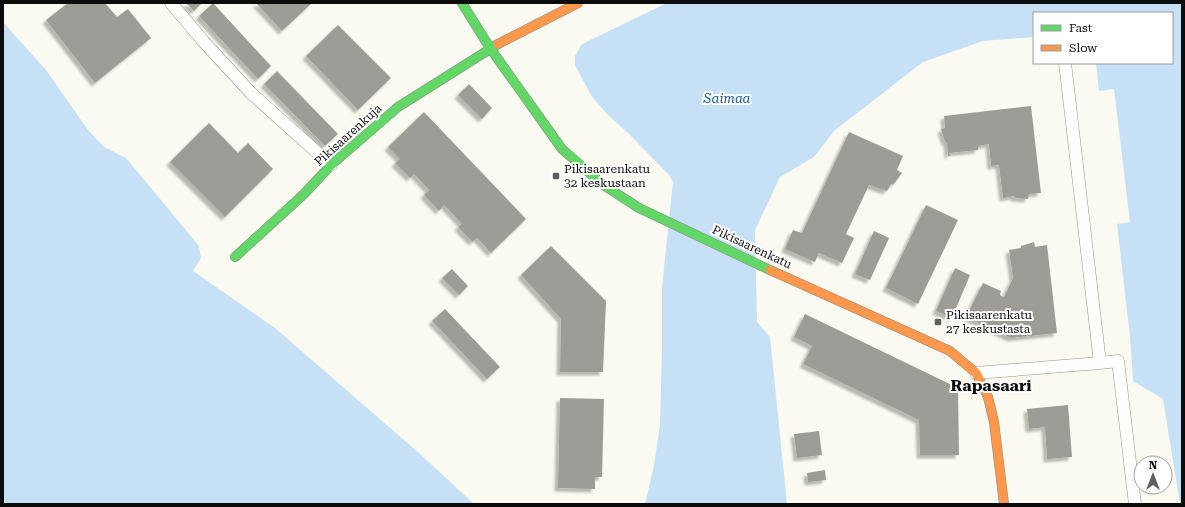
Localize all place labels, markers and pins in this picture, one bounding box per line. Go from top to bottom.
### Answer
place label: Pikisaarenkatu 32 keskustaan [564,162,651,190]
marker: Pikisaarenkatu 32 keskustaan [551,171,561,181]
place label: Pikisaarenkatu 27 keskustasta [946,308,1033,336]
marker: Pikisaarenkatu 27 keskustasta [933,317,943,327]

